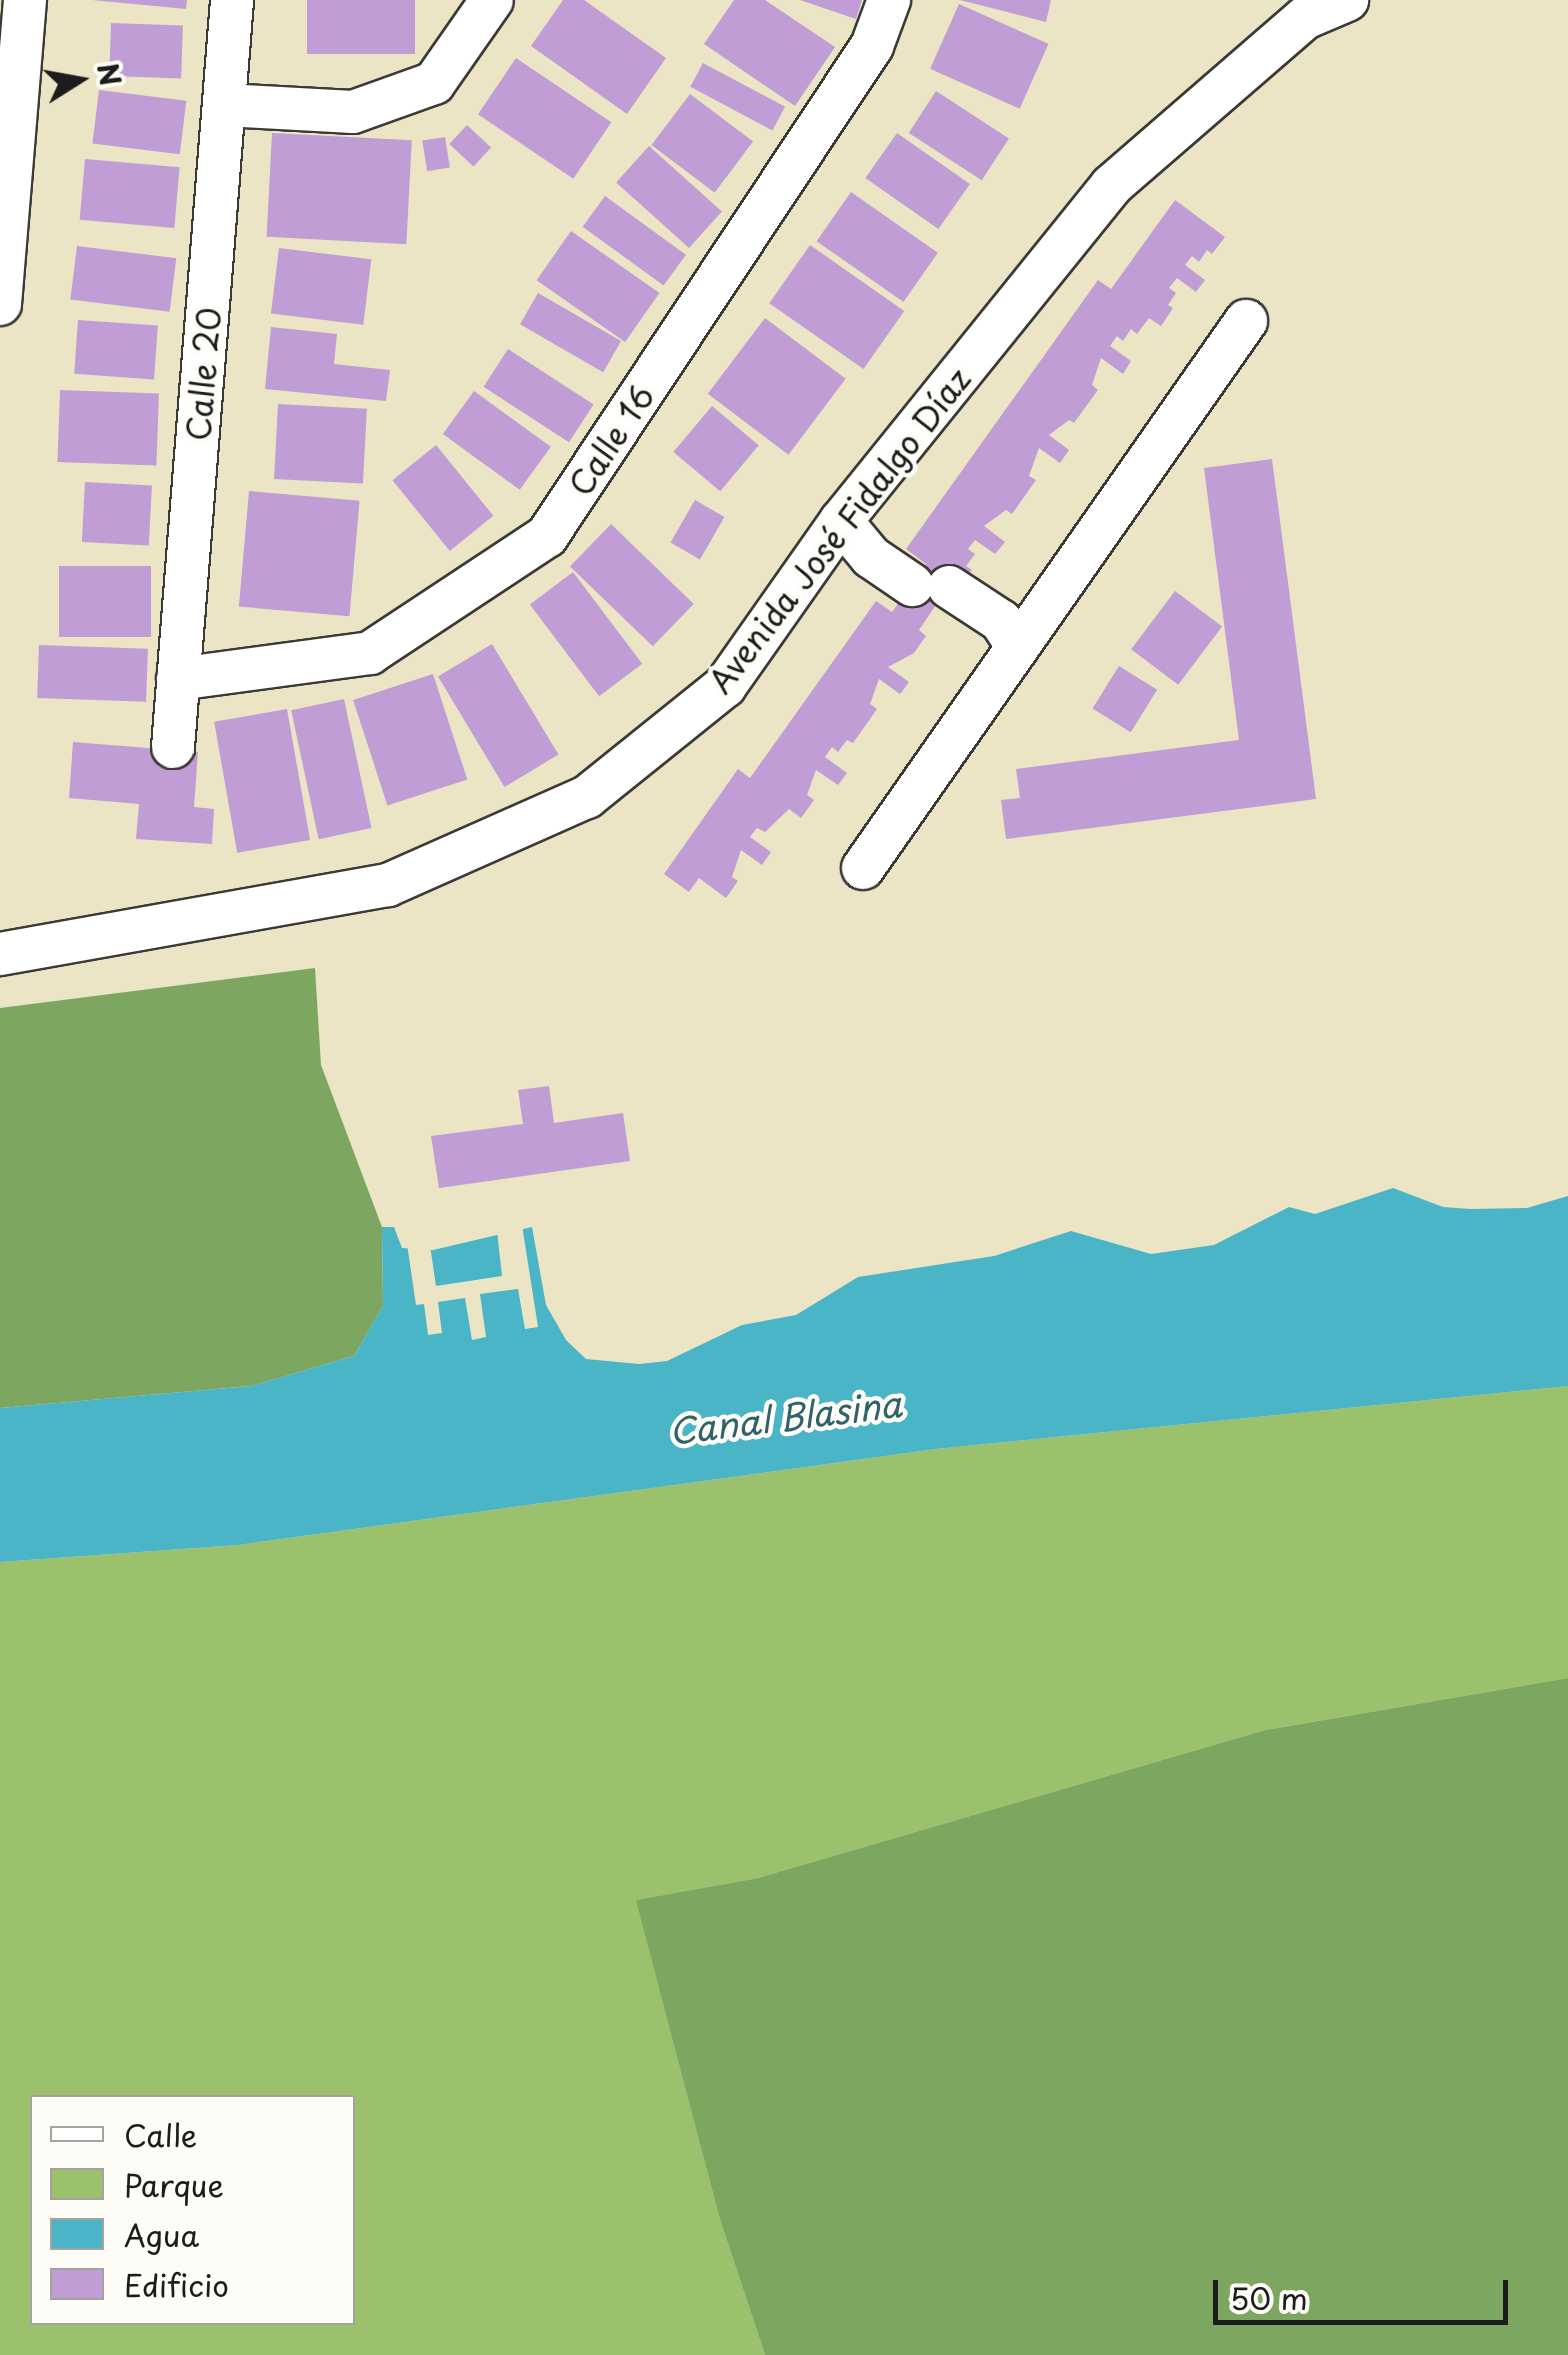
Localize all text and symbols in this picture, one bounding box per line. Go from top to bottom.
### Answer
north arrow [30,30,130,130]
text: N [87,59,133,89]
street label: Calle 20 [178,306,228,442]
street label: Avenida José Fidalgo Díaz [699,359,979,701]
street label: Calle 16 [560,377,662,503]
water label: Canal Blasina [666,1382,904,1452]
legend [30,2095,355,2325]
text: Calle [124,2112,197,2157]
text: Parque [124,2162,224,2207]
text: Agua [124,2212,199,2257]
scale bar [1218,2260,1513,2322]
text: Edificio [124,2262,229,2307]
text: 50 m [1230,2275,1308,2320]

